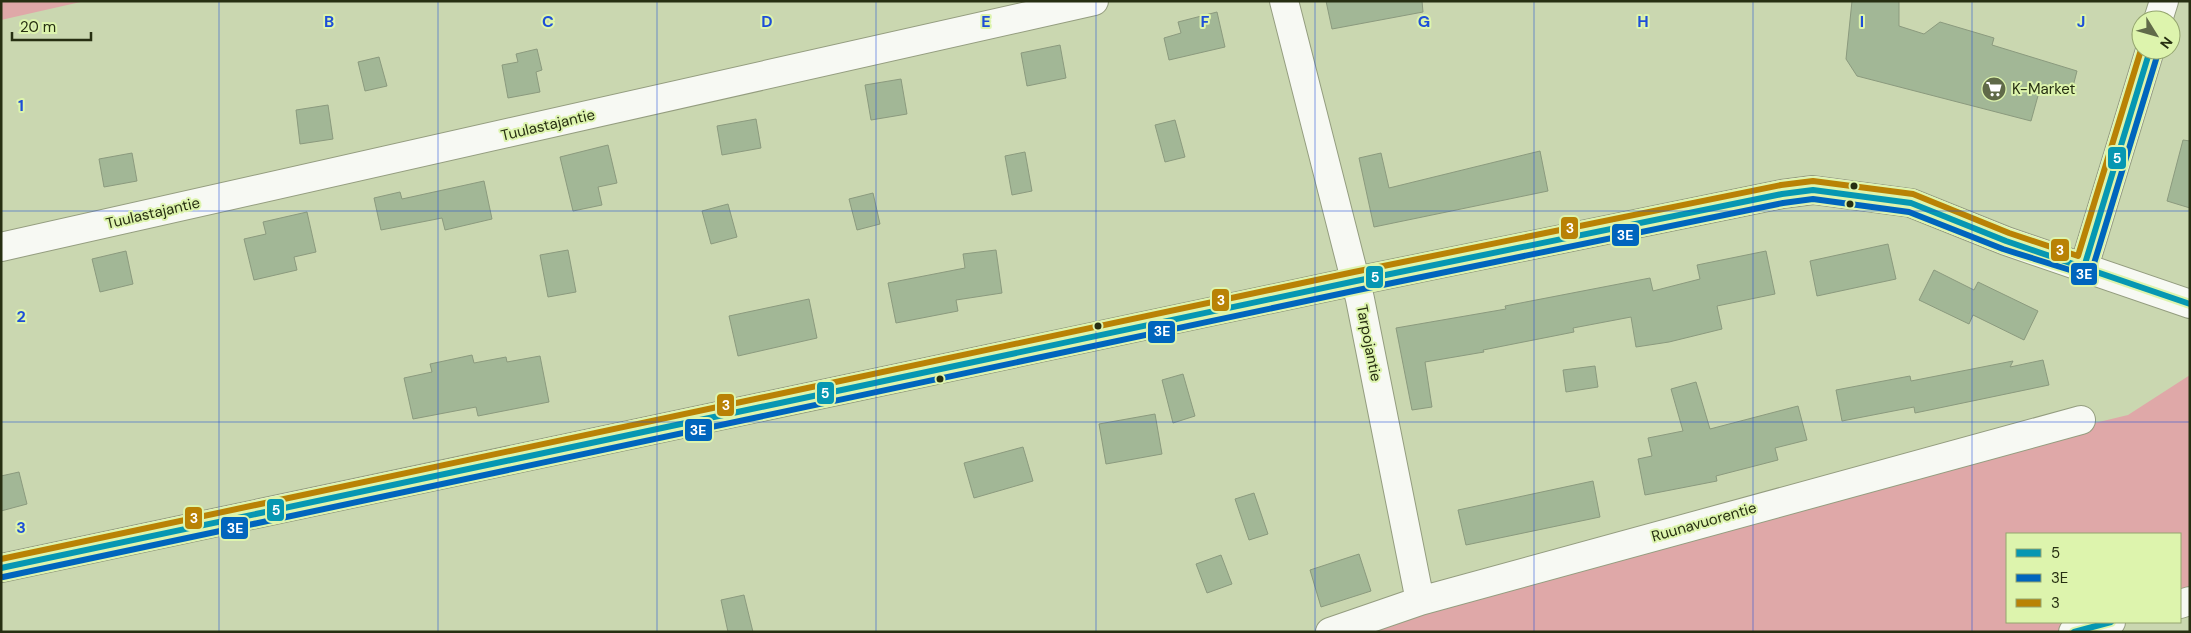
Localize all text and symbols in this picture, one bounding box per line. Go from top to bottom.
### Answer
scale bar [12,10,91,42]
north arrow [2131,10,2181,60]
text: B [324,11,334,32]
text: C [542,11,554,32]
text: D [761,11,773,32]
text: E [981,11,991,32]
text: F [1201,11,1210,32]
text: G [1418,11,1430,32]
text: H [1637,11,1649,32]
text: I [1860,11,1864,32]
text: J [2077,11,2085,32]
text: 20 m [20,17,56,37]
text: N [2156,33,2177,52]
supermarket icon: K-Market [1981,76,2007,102]
place label: K-Market [2012,79,2076,99]
text: 1 [18,95,24,116]
street label: Tuulastajantie [499,104,597,146]
line badge: 5 [2107,146,2127,170]
text: 5 [2113,149,2121,167]
unlabelled marker [1849,181,1859,191]
street label: Tuulastajantie [104,192,202,234]
unlabelled marker [1845,199,1855,209]
line badge: 3 [1560,216,1579,240]
text: 3 [1566,219,1574,237]
line badge: 3E [1611,223,1640,247]
text: 3E [1617,226,1633,244]
line badge: 3 [2050,238,2070,262]
text: 3 [2056,241,2064,259]
line badge: 3E [2070,262,2098,286]
line badge: 5 [1365,265,1384,289]
text: 3E [2076,265,2092,283]
text: 5 [1371,268,1379,286]
line badge: 3 [1211,288,1230,312]
text: 3 [1217,291,1225,309]
street label: Tarpojantie [1352,303,1386,383]
text: 2 [16,306,26,327]
line badge: 3E [1147,320,1176,344]
unlabelled marker [1093,321,1103,331]
text: 3E [1154,322,1170,340]
unlabelled marker [935,374,945,384]
line badge: 5 [816,381,835,405]
text: 5 [821,384,829,402]
line badge: 3 [716,393,735,417]
text: 3 [722,396,730,414]
line badge: 3E [684,418,713,442]
text: 3E [690,421,706,439]
street label: Ruunavuorentie [1649,497,1759,547]
line badge: 5 [266,498,285,522]
text: 5 [272,501,280,519]
line badge: 3 [184,506,203,530]
text: 3 [190,509,198,527]
line badge: 3E [220,516,249,540]
text: 3 [16,517,26,538]
text: 3E [227,519,243,537]
legend [2006,533,2181,623]
text: 5 [2051,543,2060,563]
text: 3E [2051,568,2068,588]
text: 3 [2051,593,2060,613]

